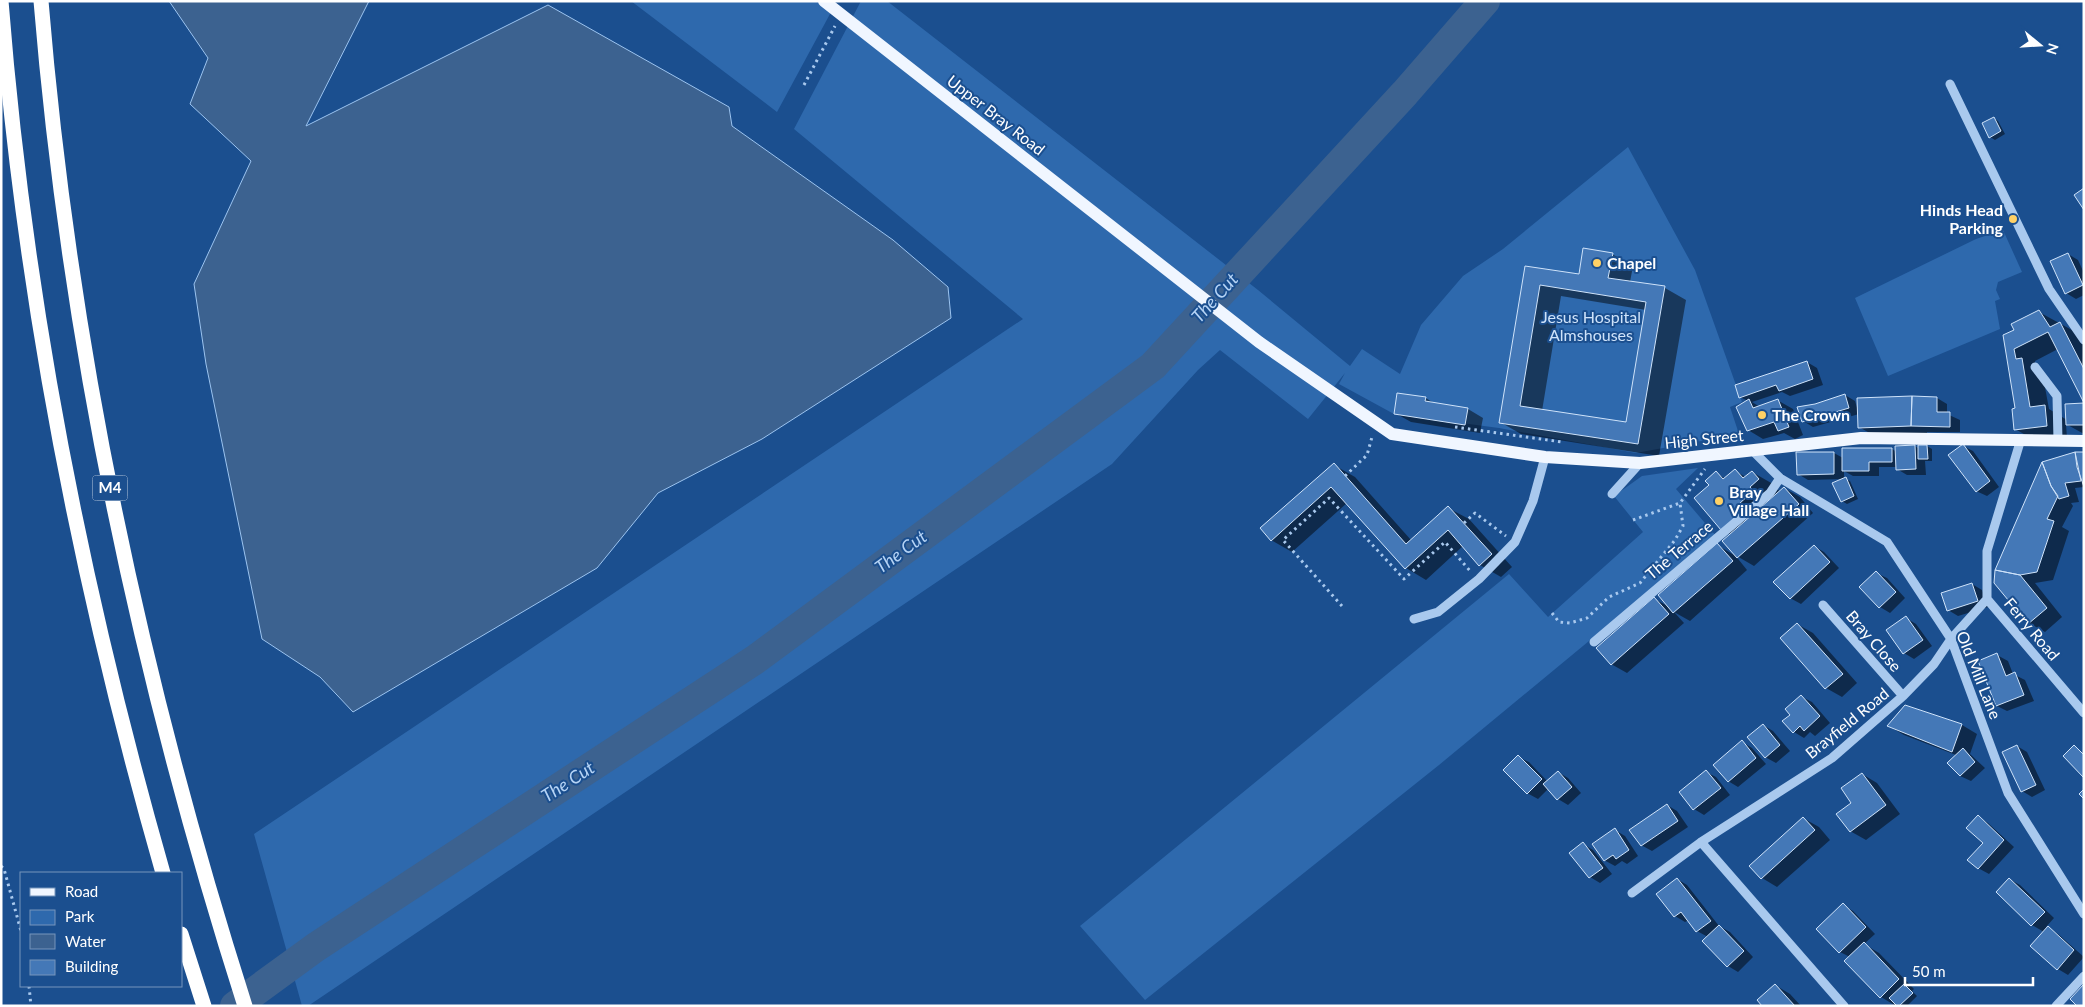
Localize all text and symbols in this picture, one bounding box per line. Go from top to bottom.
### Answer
north arrow [2015,20,2065,70]
text: N [2043,41,2063,57]
street label: Upper Bray Road [944,71,1049,159]
place label: Hinds Head Parking [1920,200,2004,237]
marker: Hinds Head Parking [2007,213,2019,225]
place label: Chapel [1607,253,1656,272]
marker: Chapel [1591,257,1603,269]
water label: The Cut [1186,268,1243,327]
park label: Jesus Hospital Almshouses [1541,307,1641,344]
place label: The Crown [1772,405,1850,424]
marker: The Crown [1756,409,1768,421]
street label: High Street [1663,425,1745,452]
road number: M4 [92,476,128,500]
place label: Bray Village Hall [1728,482,1809,519]
marker: Bray Village Hall [1713,495,1725,507]
street label: The Terrace [1641,516,1716,583]
water label: The Cut [870,525,931,577]
street label: Ferry Road [2001,594,2064,664]
street label: Bray Close [1843,606,1906,675]
street label: Old Mill Lane [1953,628,2006,722]
street label: Brayfield Road [1801,683,1892,762]
water label: The Cut [537,756,599,806]
legend [20,872,182,987]
text: Road [65,882,98,900]
text: Park [65,907,95,925]
text: Water [65,932,106,950]
scale bar [1905,954,2032,986]
text: Building [65,957,118,975]
text: 50 m [1912,962,1946,980]

